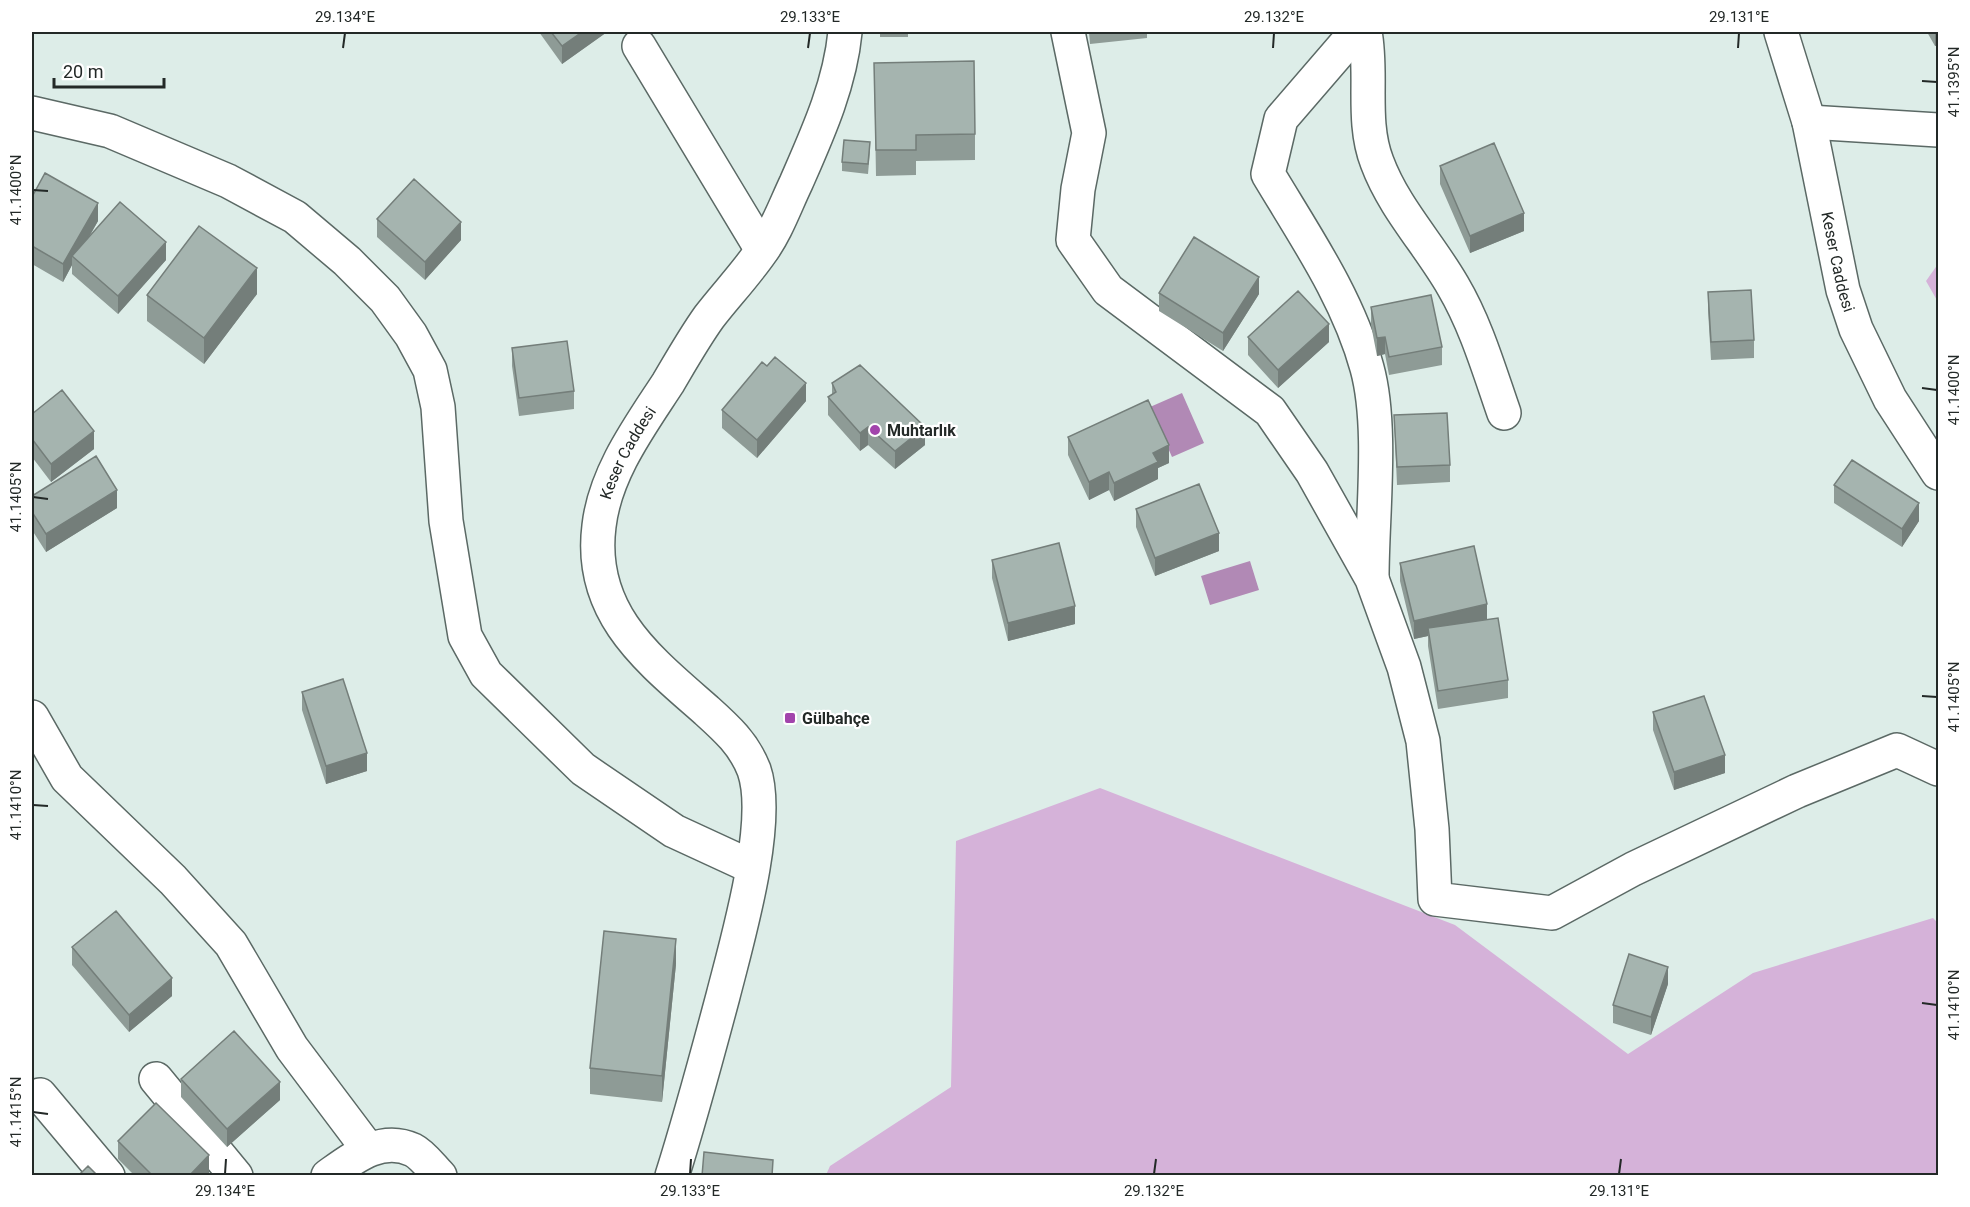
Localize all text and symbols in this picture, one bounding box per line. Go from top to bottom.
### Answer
text: 29.134°E [315,8,376,26]
text: 29.133°E [780,8,841,26]
text: 29.132°E [1244,8,1305,26]
text: 29.131°E [1709,8,1770,26]
text: 41.1395°N [1945,47,1963,117]
scale bar [54,51,164,89]
text: 20 m [63,61,103,82]
text: 41.1400°N [7,155,25,225]
street label: Keser Caddesi [1818,210,1859,314]
text: 41.1400°N [1945,355,1963,425]
street label: Keser Caddesi [596,403,659,502]
place label: Muhtarlık [887,421,956,440]
marker: Muhtarlık [868,423,882,437]
text: 41.1405°N [7,462,25,532]
text: 41.1405°N [1945,662,1963,732]
place label: Gülbahçe [802,709,870,728]
marker: Gülbahçe [783,711,797,725]
text: 41.1410°N [7,770,25,840]
text: 41.1410°N [1945,970,1963,1040]
text: 41.1415°N [7,1077,25,1147]
text: 29.134°E [195,1182,256,1200]
text: 29.133°E [660,1182,721,1200]
text: 29.132°E [1124,1182,1185,1200]
text: 29.131°E [1589,1182,1650,1200]

